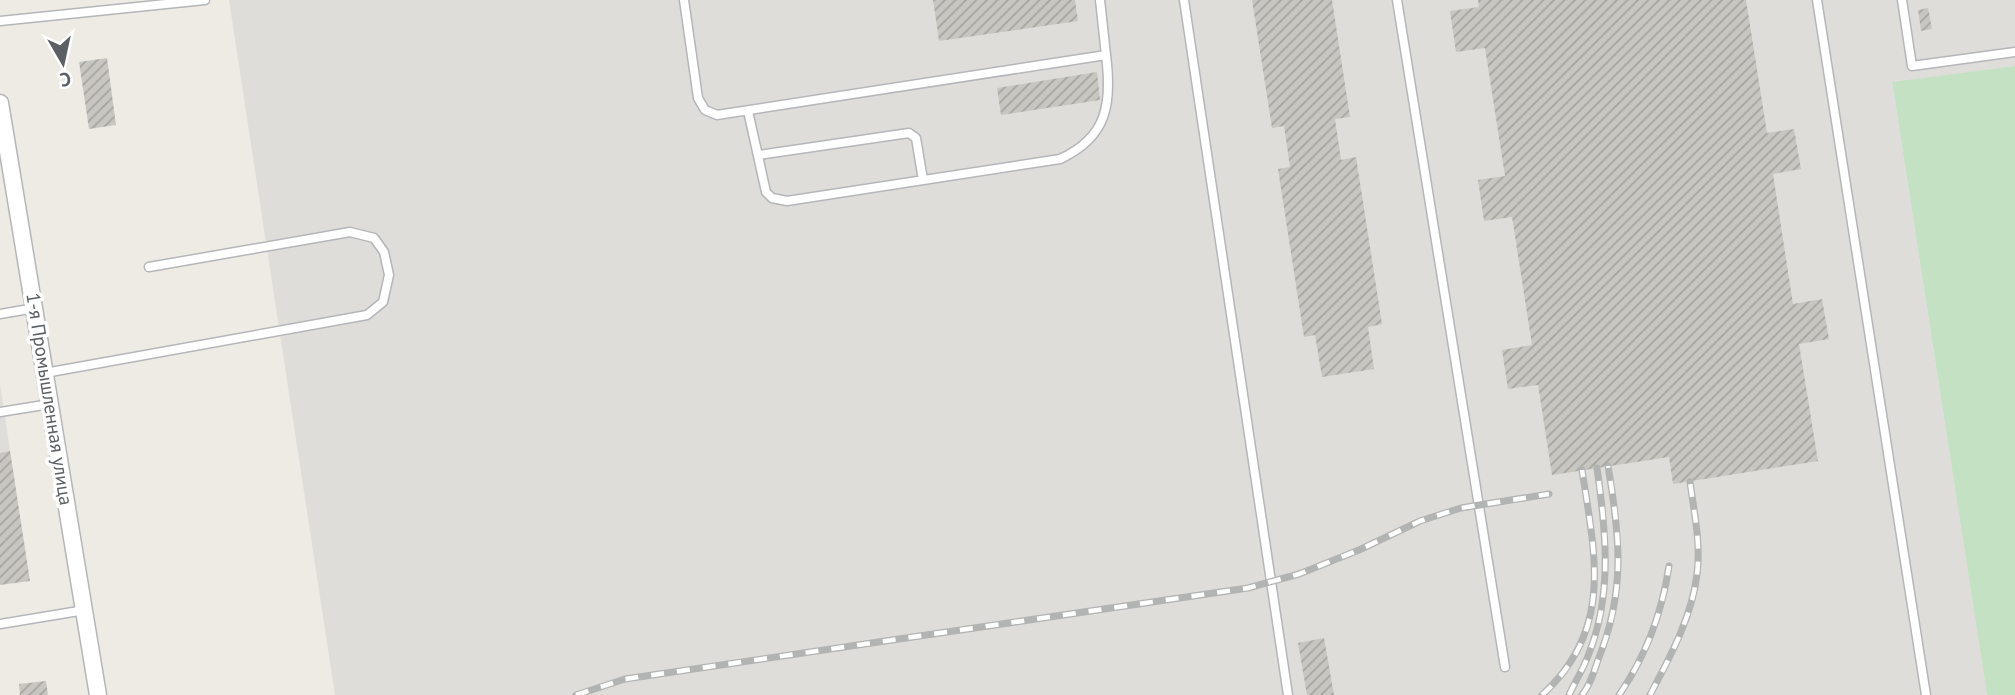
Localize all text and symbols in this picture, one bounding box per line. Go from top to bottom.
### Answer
north arrow [28,28,98,98]
text: С [58,67,73,93]
street label: 1-я Промышленная улица [21,291,79,507]

